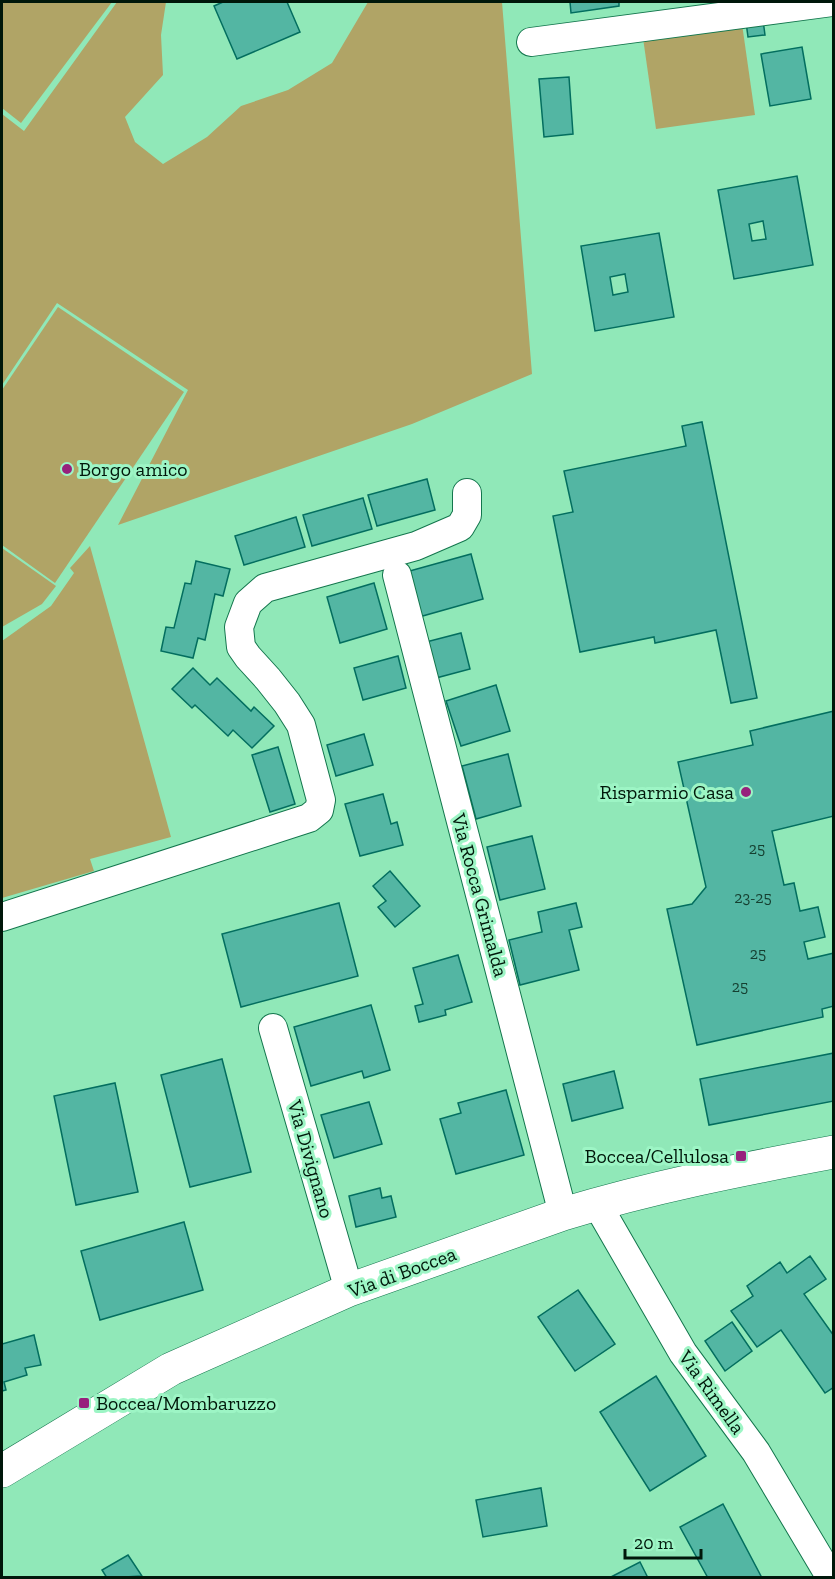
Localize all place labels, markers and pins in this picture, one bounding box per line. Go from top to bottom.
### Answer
place label: Borgo amico [79,457,188,481]
marker: Borgo amico [60,462,74,476]
place label: Risparmio Casa [600,780,734,804]
marker: Risparmio Casa [739,785,753,799]
place label: Boccea/Cellulosa [585,1144,729,1168]
marker: Boccea/Cellulosa [734,1149,748,1163]
place label: Boccea/Mombaruzzo [96,1391,276,1415]
marker: Boccea/Mombaruzzo [77,1396,91,1410]

